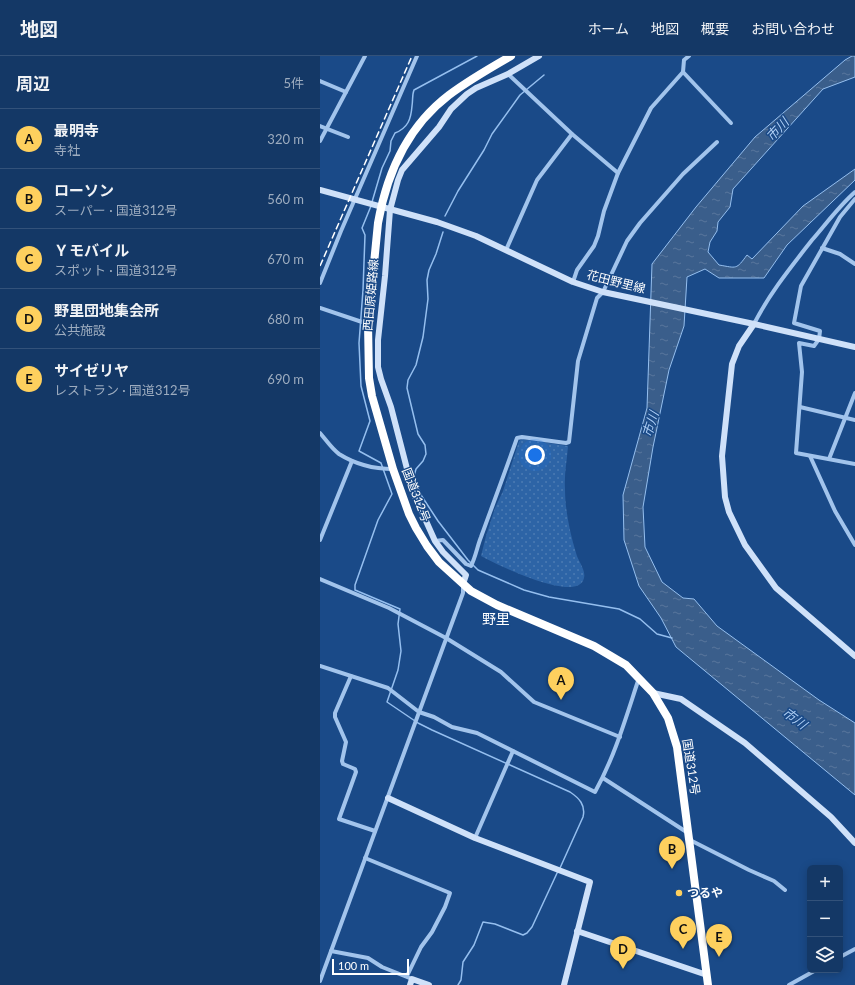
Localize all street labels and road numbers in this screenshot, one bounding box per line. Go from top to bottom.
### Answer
street label: 西田原姫路線 [360,258,381,331]
street label: 花田野里線 [585,267,647,296]
street label: 国道312号 [399,466,434,524]
street label: 国道312号 [680,738,703,796]

